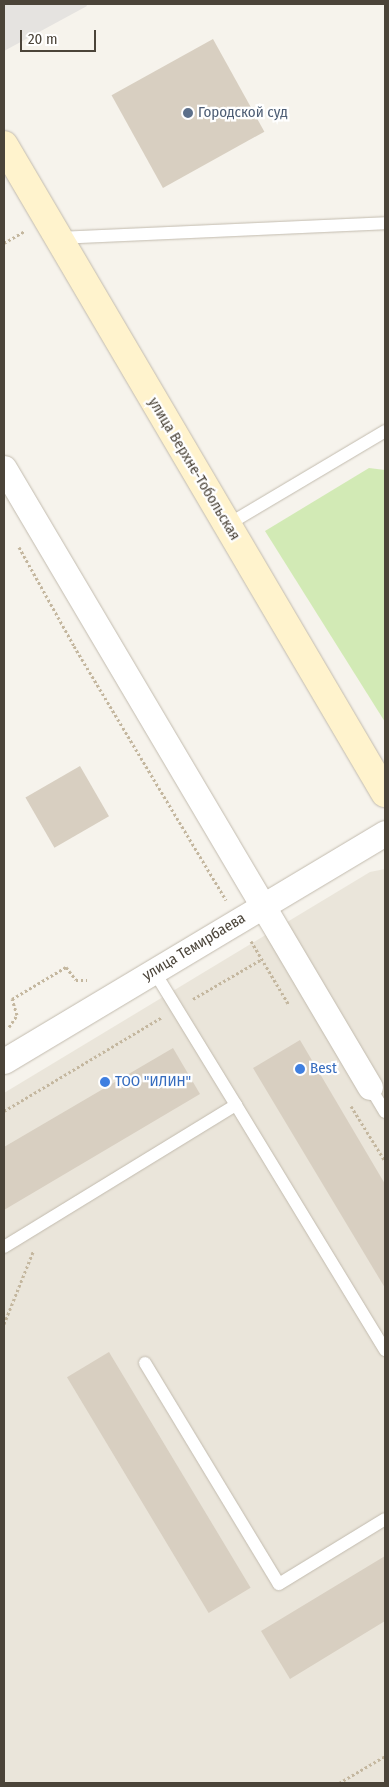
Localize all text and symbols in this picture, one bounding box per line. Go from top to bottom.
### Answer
scale bar [22,20,99,52]
text: 20 m [28,30,58,48]
place label: Городской суд [198,104,288,122]
marker: Городской суд [182,107,194,119]
street label: улица Верхне-Тобольская [144,394,244,544]
street label: улица Темирбаева [139,909,249,985]
place label: Best [310,1060,337,1078]
marker: Best [294,1063,306,1075]
place label: ТОО "ИЛИН" [115,1073,191,1091]
marker: ТОО "ИЛИН" [99,1076,111,1088]

